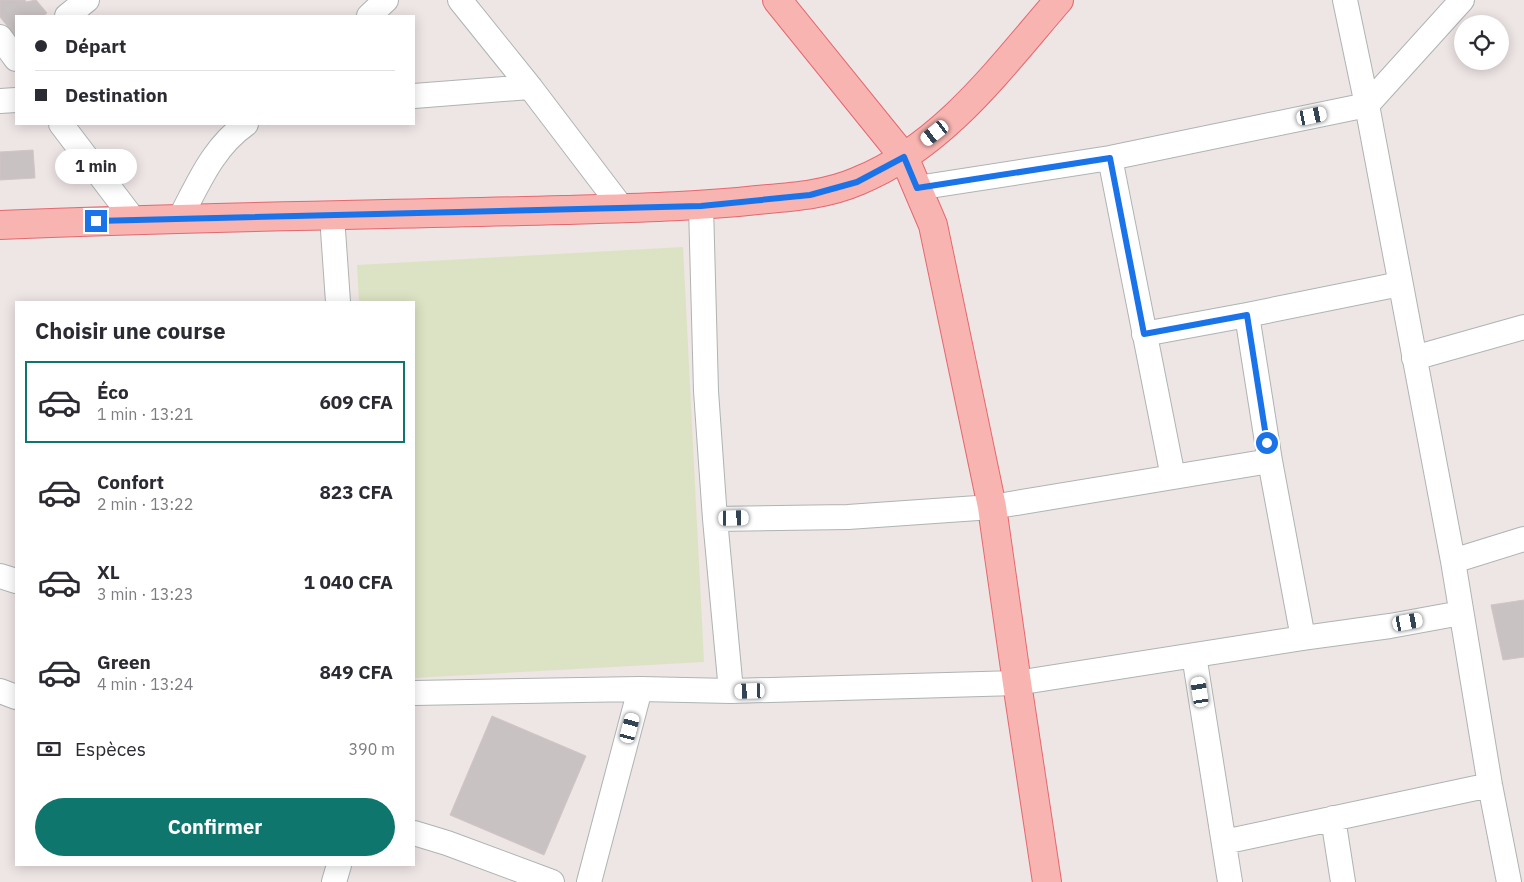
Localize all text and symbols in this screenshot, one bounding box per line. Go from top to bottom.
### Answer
map controls [1454,15,1509,70]
button: locate [1454,15,1509,70]
text: Départ [65,34,126,58]
text: Destination [65,83,168,107]
car [1295,106,1328,126]
car [918,118,951,148]
callout: 1 min [55,148,137,184]
text: 1 min [75,156,117,176]
route end [85,210,107,232]
text: Choisir une course [35,316,226,345]
icon: car [37,380,82,425]
text: Éco [97,380,129,404]
text: 609 CFA [319,390,393,414]
text: 1 min · 13:21 [97,404,193,424]
route start [1256,432,1278,454]
icon: car [37,470,82,515]
text: Confort [97,470,164,494]
text: 823 CFA [319,480,393,504]
text: 2 min · 13:22 [97,494,193,514]
car [718,510,749,526]
icon: car [37,560,82,605]
text: XL [97,560,120,584]
text: 1 040 CFA [304,570,393,594]
text: 3 min · 13:23 [97,584,193,604]
car [1391,612,1424,632]
icon: car [37,650,82,695]
text: Green [97,650,151,674]
text: 849 CFA [319,660,393,684]
text: 4 min · 13:24 [97,674,193,694]
car [1190,676,1209,708]
car [734,683,765,699]
car [618,712,641,744]
icon: cash [35,735,63,763]
text: Espèces [75,737,146,761]
text: 390 m [348,739,395,759]
button: Confirmer [35,798,395,856]

